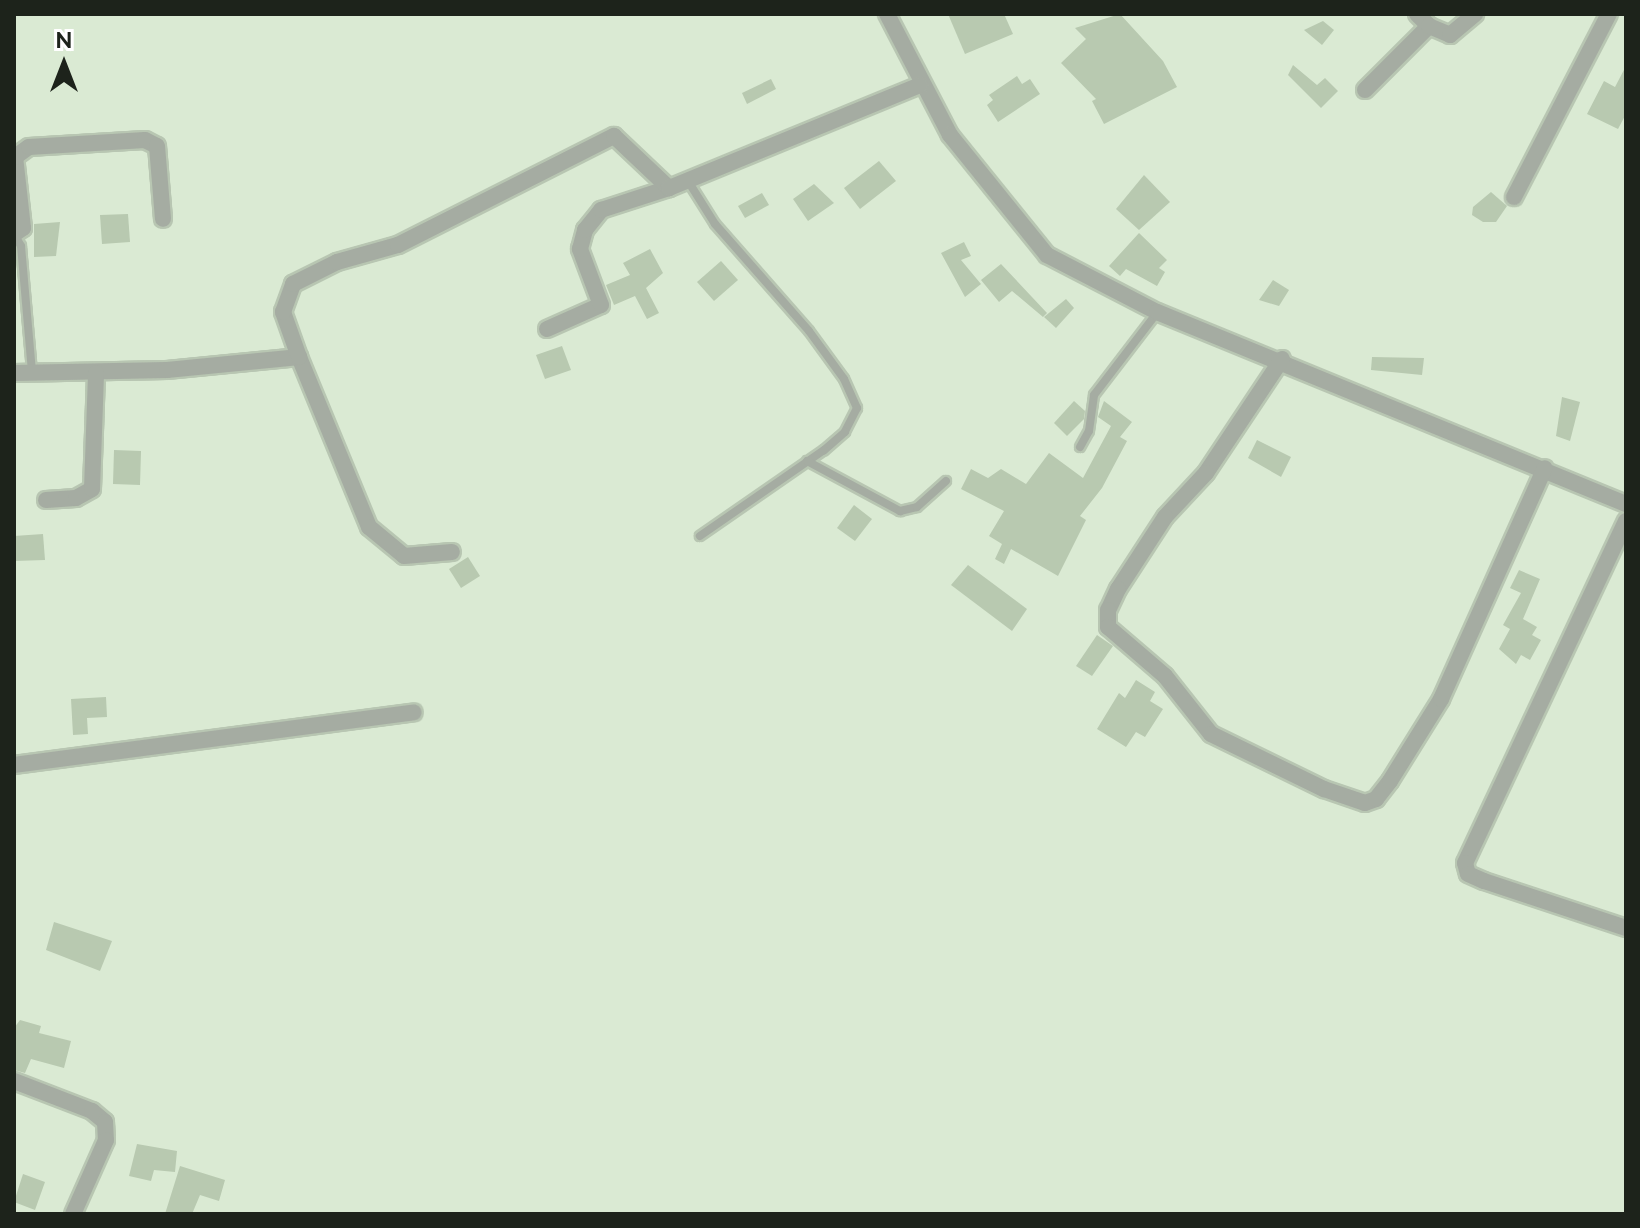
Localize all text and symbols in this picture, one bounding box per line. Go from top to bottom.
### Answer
north arrow [24,24,104,104]
text: N [56,27,72,53]

